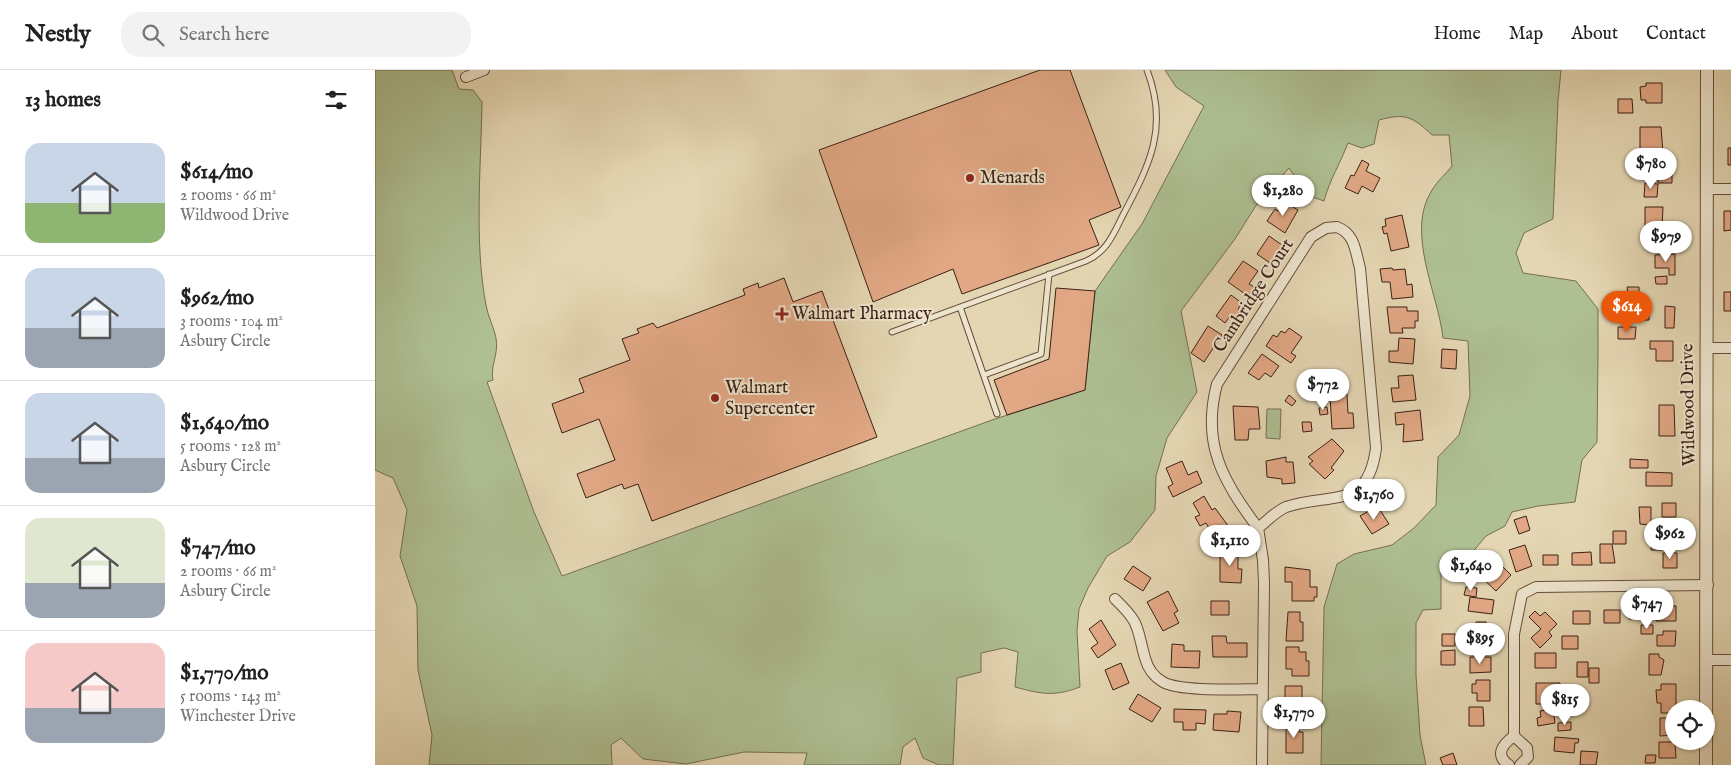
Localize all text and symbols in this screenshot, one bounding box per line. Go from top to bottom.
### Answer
search box [121,12,471,57]
text: Nestly [25,19,91,50]
icon: search [139,21,167,49]
text: Search here [179,23,269,47]
text: Home [1434,23,1481,46]
text: Map [1509,23,1543,46]
text: About [1571,23,1618,46]
text: Contact [1646,23,1706,46]
icon: filters [322,86,350,114]
text: 13 homes [25,87,101,114]
pin: $780 [1621,148,1681,190]
text: $780 [1636,154,1666,174]
text: $614/mo [180,159,253,186]
icon: home [65,163,125,223]
place label: Menards [980,167,1045,190]
marker: Menards [964,172,976,184]
pin: $1,280 [1242,174,1324,217]
text: $1,280 [1263,181,1303,201]
text: 2 rooms · 66 m² [180,186,276,206]
text: Wildwood Drive [180,206,289,226]
pin: $979 [1636,220,1696,263]
text: $979 [1651,227,1681,247]
street label: Cambridge Court [1209,235,1299,357]
text: $962/mo [180,285,254,312]
icon: home [65,288,125,348]
pin: $614 [1597,290,1657,333]
text: $614 [1612,297,1642,317]
place label: Walmart Pharmacy [792,303,932,326]
marker: Walmart Pharmacy [776,308,788,320]
text: 3 rooms · 104 m² [180,312,283,332]
text: Asbury Circle [180,332,271,352]
street label: Wildwood Drive [1676,343,1702,467]
pin: $772 [1293,368,1353,411]
text: $772 [1307,375,1339,395]
place label: Walmart Supercenter [725,377,815,421]
marker: Walmart Supercenter [709,392,721,404]
text: $1,640/mo [180,410,269,437]
icon: home [65,413,125,473]
text: 5 rooms · 128 m² [180,437,281,457]
text: Asbury Circle [180,457,271,477]
pin: $1,760 [1333,478,1415,521]
text: $1,760 [1354,485,1394,505]
pin: $962 [1640,518,1700,560]
pin: $1,110 [1189,524,1271,567]
text: $962 [1655,524,1685,544]
text: $1,110 [1211,531,1249,551]
text: $747/mo [180,535,255,562]
icon: home [65,538,125,598]
pin: $1,640 [1430,550,1512,592]
text: $1,640 [1450,556,1492,576]
text: 2 rooms · 66 m² [180,562,276,582]
text: Asbury Circle [180,582,271,602]
pin: $747 [1617,588,1677,630]
text: $747 [1631,594,1663,614]
pin: $895 [1450,622,1510,665]
text: $895 [1466,629,1494,649]
text: $1,770/mo [180,660,269,687]
icon: home [65,663,125,723]
pin: $815 [1535,684,1595,726]
text: 5 rooms · 143 m² [180,687,281,707]
text: $815 [1552,690,1578,710]
pin: $1,770 [1253,696,1335,739]
map controls [1665,700,1715,750]
button: locate [1665,700,1715,750]
text: $1,770 [1273,703,1315,723]
text: Winchester Drive [180,707,296,727]

